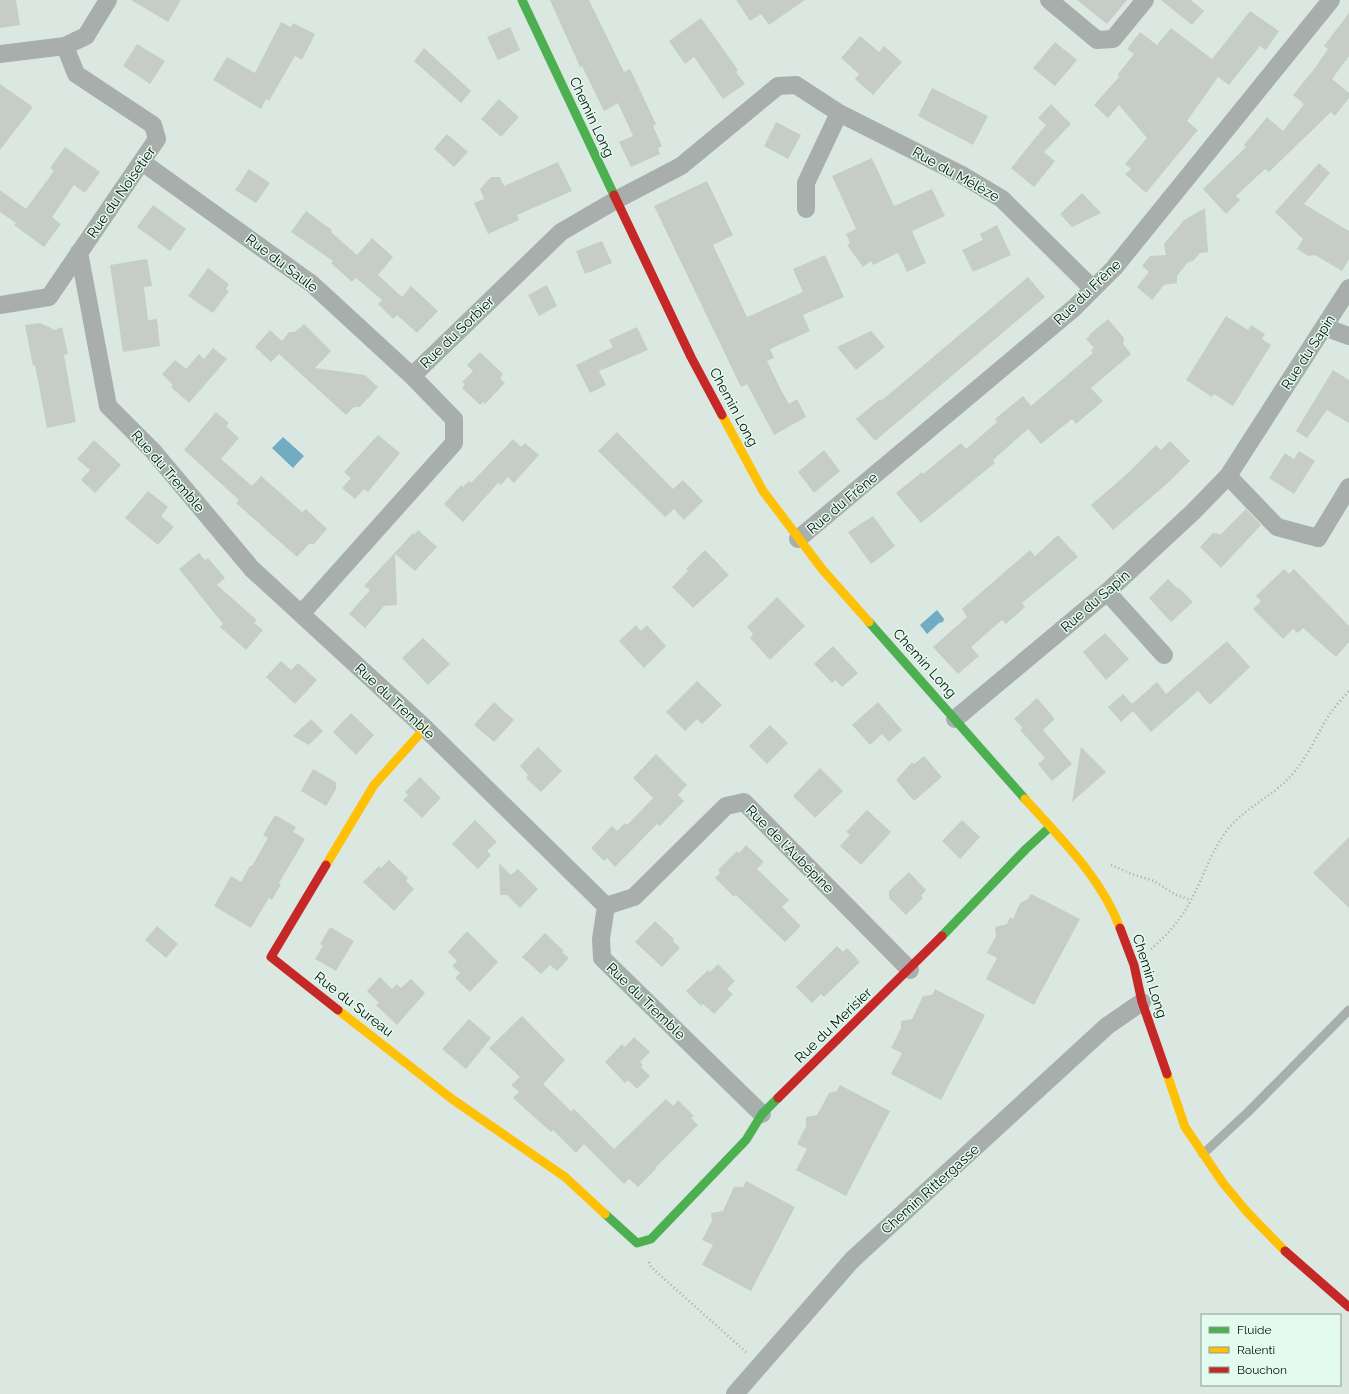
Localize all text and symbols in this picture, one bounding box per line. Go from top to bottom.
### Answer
street label: Chemin Long [566,74,618,160]
street label: Rue du Noisetier [84,143,158,241]
street label: Rue du Mélèze [910,143,1002,205]
street label: Rue du Saule [243,231,321,295]
street label: Rue du Frêne [1050,256,1124,328]
street label: Rue du Sorbier [417,293,497,371]
street label: Rue du Sapin [1278,312,1338,392]
street label: Chemin Long [707,365,761,449]
street label: Rue du Tremble [128,427,208,515]
street label: Rue du Frêne [804,469,880,537]
street label: Rue du Sapin [1057,567,1133,635]
street label: Chemin Long [890,625,960,701]
street label: Rue du Tremble [352,660,438,742]
street label: Rue de l'Aubépine [743,802,837,896]
street label: Chemin Long [1130,932,1170,1020]
street label: Rue du Tremble [603,959,689,1043]
street label: Rue du Sureau [311,968,397,1040]
street label: Rue du Merisier [791,984,875,1066]
street label: Chemin Rittergasse [878,1141,982,1237]
legend [1201,1314,1341,1386]
text: Fluide [1237,1323,1272,1337]
text: Ralenti [1237,1343,1275,1357]
text: Bouchon [1237,1363,1287,1377]

